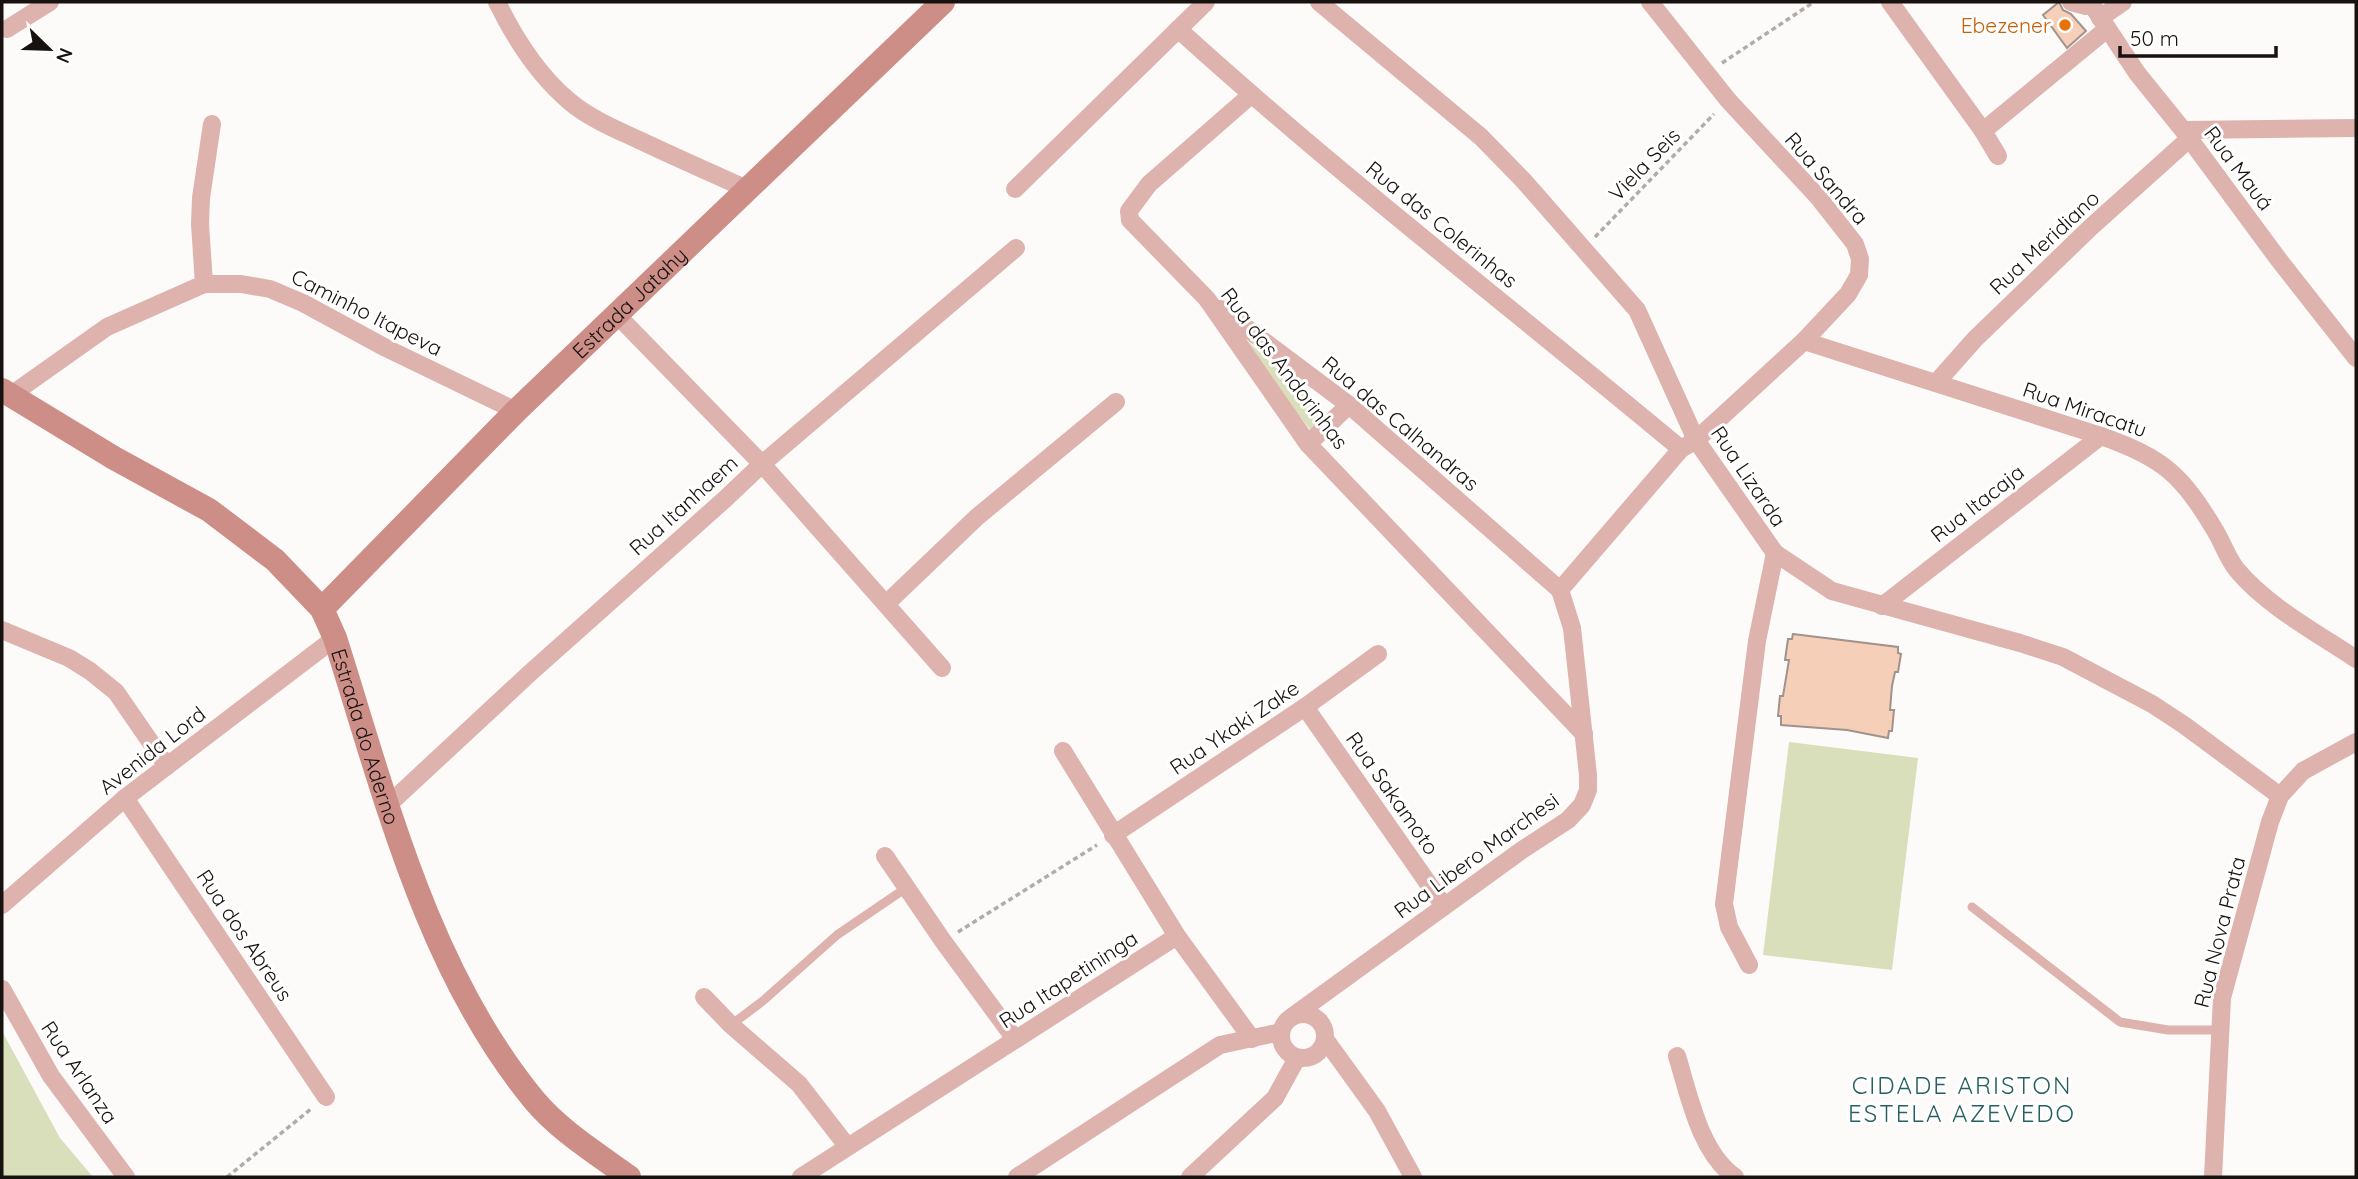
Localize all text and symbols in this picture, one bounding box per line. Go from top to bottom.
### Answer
place label: Ebezener [1961,12,2051,38]
north arrow [14,14,84,84]
scale bar [2120,14,2276,58]
marker: Ebezener [2057,17,2073,33]
text: 50 m [2130,25,2179,51]
text: N [51,45,78,67]
street label: Rua Mauá [2199,121,2279,215]
street label: Viela Seis [1603,122,1685,206]
street label: Rua Sandra [1780,126,1874,230]
street label: Rua das Colerinhas [1361,155,1523,293]
street label: Rua Meridiano [1984,184,2104,300]
street label: Estrada Jatahy [566,242,692,363]
street label: Caminho Itapeva [287,263,447,361]
street label: Rua das Andorinhas [1216,282,1354,454]
street label: Rua das Calhandras [1317,350,1485,496]
street label: Rua Miracatu [2020,376,2150,442]
street label: Rua Lizarda [1706,421,1792,531]
street label: Rua Itanhaem [623,449,743,561]
street label: Rua Itacaja [1925,458,2029,548]
street label: Estrada do Aderno [326,645,406,828]
street label: Rua Ykaki Zake [1164,674,1304,780]
street label: Avenida Lord [94,700,210,800]
street label: Rua Sakamoto [1341,726,1445,860]
street label: Rua Libero Marchesi [1389,786,1563,924]
street label: Rua Nova Prata [2188,854,2250,1010]
street label: Rua dos Abreus [191,864,299,1006]
street label: Rua Itapetininga [994,925,1142,1033]
street label: Rua Arlanza [36,1016,124,1128]
district label: CIDADE ARISTON ESTELA AZEVEDO [1848,1070,2076,1128]

